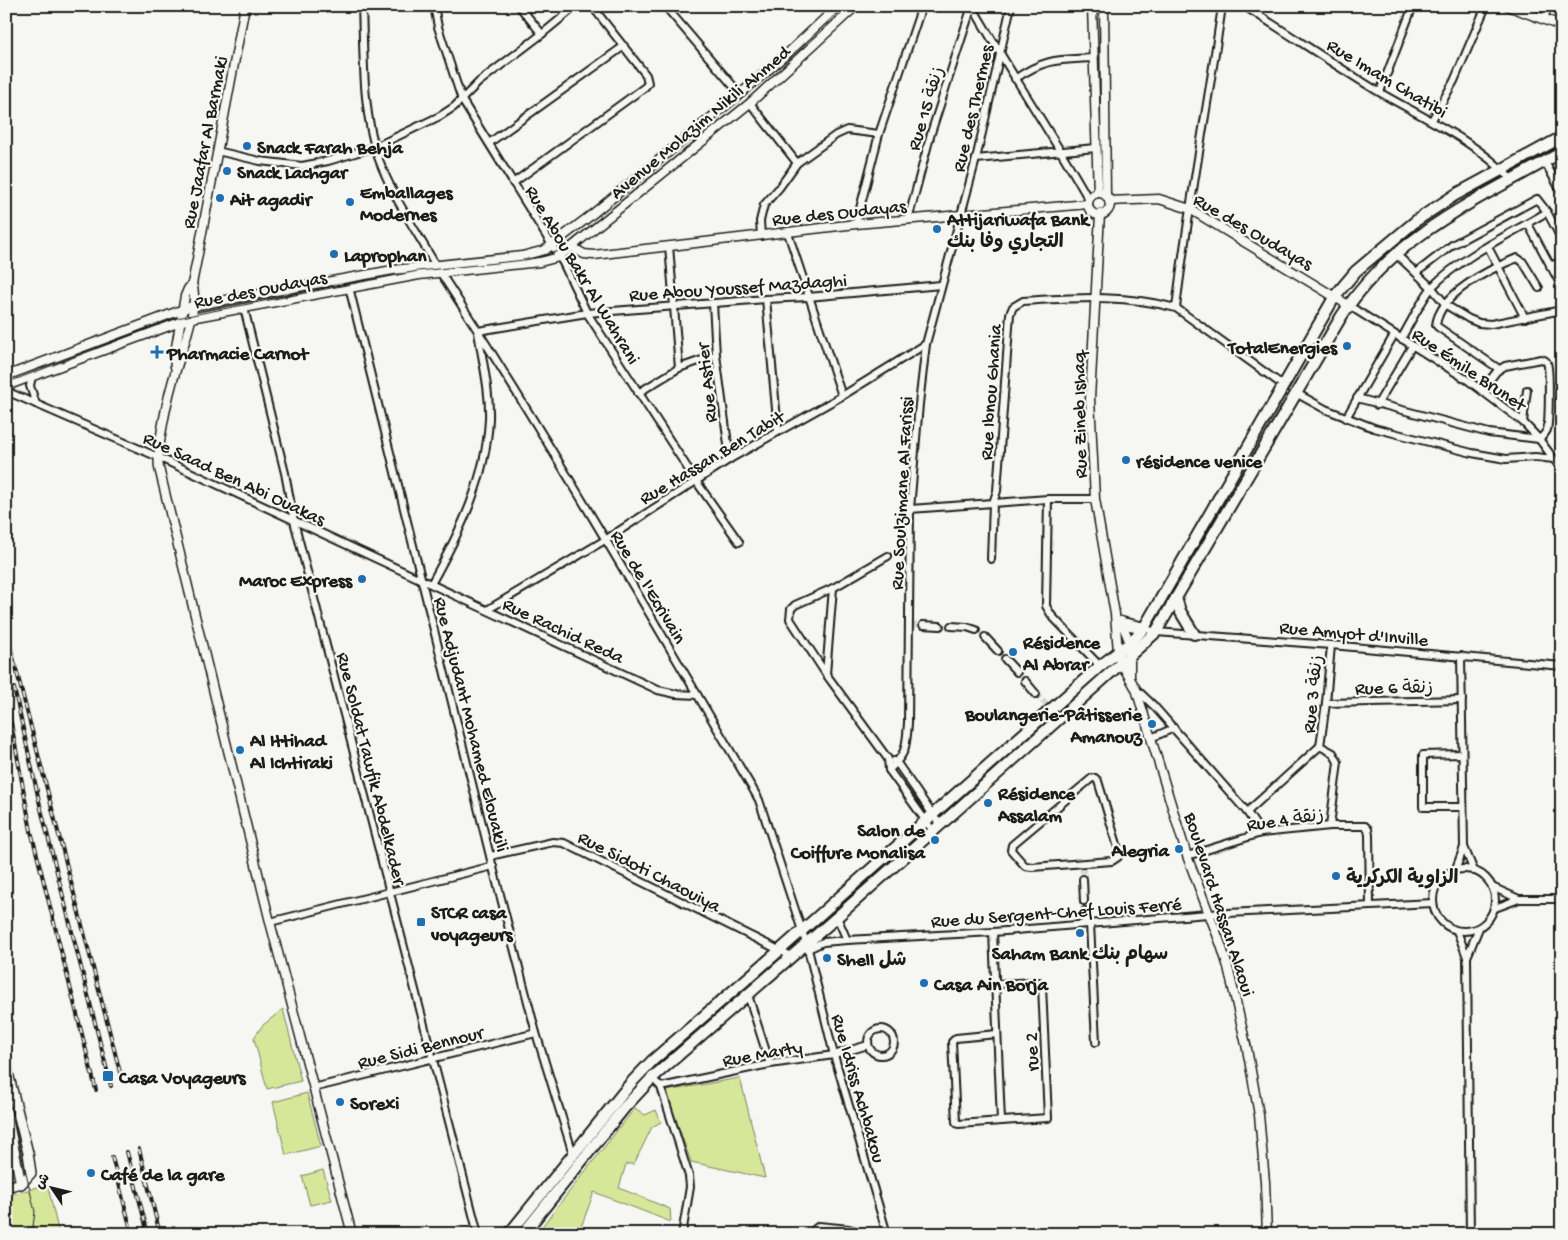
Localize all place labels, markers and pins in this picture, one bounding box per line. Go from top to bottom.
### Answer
place label: Snack Farah Behja [257,138,404,161]
marker: Snack Farah Behja [241,140,253,152]
place label: Snack Lachgar [237,163,349,186]
marker: Snack Lachgar [221,165,233,177]
place label: Emballages Modernes [360,183,453,228]
place label: Ait agadir [229,190,314,213]
marker: Ait agadir [214,192,226,204]
marker: Emballages Modernes [344,196,356,208]
place label: Attijariwafa Bank التجاري وفا بنك [946,210,1091,255]
marker: Attijariwafa Bank التجاري وفا بنك [931,223,943,235]
place label: Laprophan [344,246,428,269]
marker: Laprophan [328,248,340,260]
place label: TotalEnergies [1226,338,1338,361]
marker: TotalEnergies [1341,340,1353,352]
place label: Pharmacie Carnot [166,344,310,367]
marker: Pharmacie Carnot [151,346,163,358]
place label: résidence venice [1135,452,1263,475]
marker: résidence venice [1120,454,1132,466]
place label: Maroc Express [239,571,353,594]
marker: Maroc Express [356,573,368,585]
place label: Résidence Al Abrar [1022,633,1101,678]
marker: Résidence Al Abrar [1007,646,1019,658]
place label: Boulangerie-Pâtisserie Amanouz [964,705,1144,750]
marker: Boulangerie-Pâtisserie Amanouz [1146,718,1158,730]
place label: Al Ittihad Al Ichtiraki [249,731,333,776]
marker: Al Ittihad Al Ichtiraki [234,744,246,756]
place label: Résidence Assalam [997,784,1076,829]
marker: Résidence Assalam [982,797,994,809]
place label: Salon de Coiffure Monalisa [790,821,926,866]
marker: Salon de Coiffure Monalisa [929,834,941,846]
place label: Alegria [1111,841,1170,864]
marker: Alegria [1173,843,1185,855]
place label: الزاوية الكركرية [1346,867,1459,891]
marker: الزاوية الكركرية [1330,870,1342,882]
place label: STCR casa voyageurs [430,903,513,948]
marker: STCR casa voyageurs [415,916,427,928]
marker: Saham Bank سهام بنك [1074,927,1086,939]
place label: Saham Bank سهام بنك [992,944,1168,967]
place label: Shell شل [837,950,906,973]
marker: Shell شل [821,952,833,964]
place label: Casa Ain Borja [933,975,1050,998]
marker: Casa Ain Borja [918,977,930,989]
place label: Casa Voyageurs [118,1068,246,1091]
marker: Casa Voyageurs [101,1069,115,1083]
place label: Sorexi [350,1094,399,1117]
marker: Sorexi [334,1096,346,1108]
place label: Café de la gare [100,1165,226,1188]
marker: Café de la gare [85,1167,97,1179]

